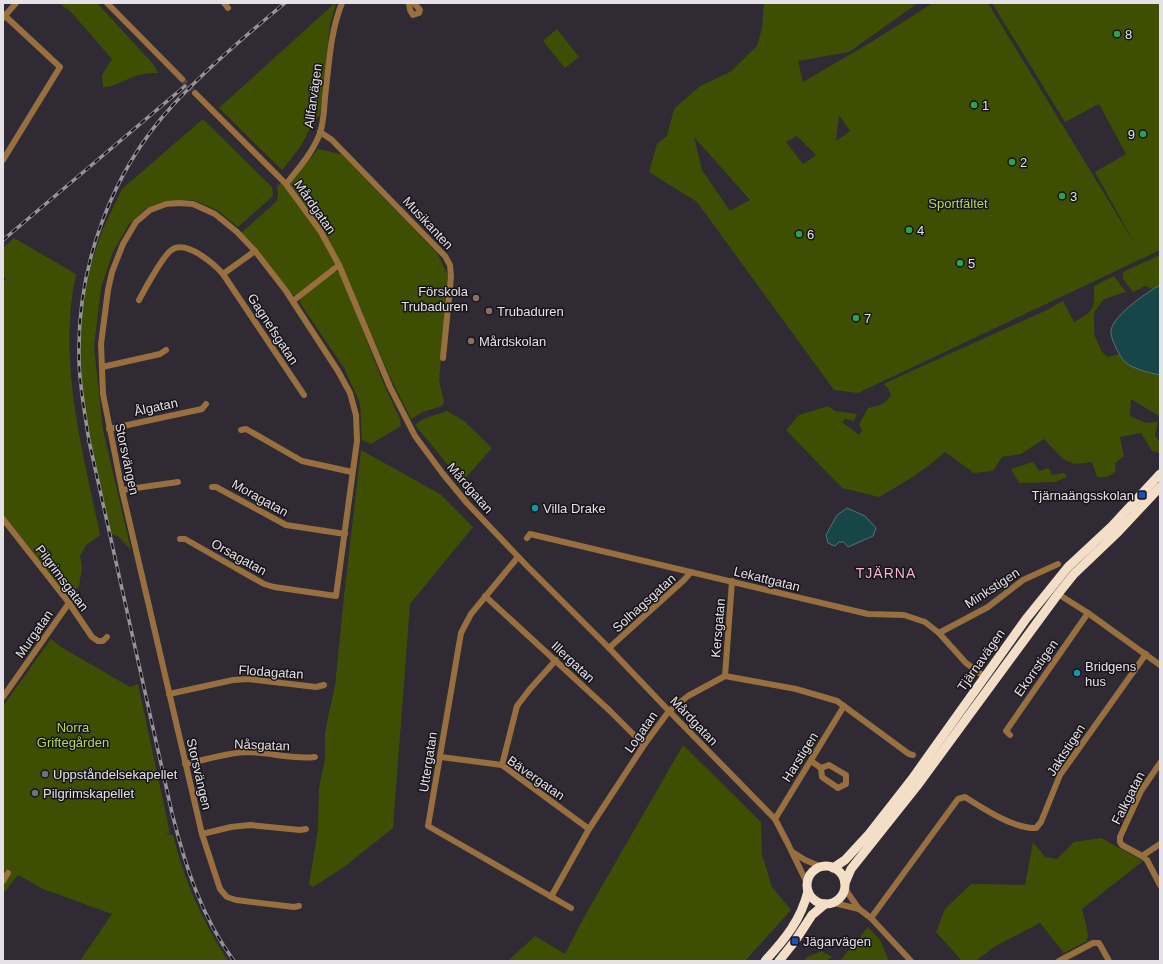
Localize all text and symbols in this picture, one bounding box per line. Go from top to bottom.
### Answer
place label: 8 [1125,27,1132,42]
marker: 8 [1112,29,1122,39]
street label: Allfarvägen [301,63,325,129]
place label: 1 [982,98,989,113]
marker: 1 [969,100,979,110]
place label: 9 [1128,127,1135,142]
marker: 9 [1138,129,1148,139]
place label: 2 [1020,155,1027,170]
marker: 2 [1007,157,1017,167]
street label: Mårdgatan [291,177,339,237]
place label: 3 [1070,189,1077,204]
marker: 3 [1057,191,1067,201]
street label: Musikanten [400,194,456,252]
park label: Sportfältet [928,196,988,211]
place label: 4 [917,223,924,238]
marker: 4 [904,225,914,235]
place label: 6 [807,227,814,242]
marker: 6 [794,229,804,239]
place label: 5 [968,256,975,271]
marker: 5 [955,258,965,268]
place label: Förskola Trubaduren [401,284,469,314]
street label: Gagnefsgatan [244,291,302,367]
marker: Förskola Trubaduren [471,293,481,303]
place label: Trubaduren [497,304,564,319]
marker: Trubaduren [484,306,494,316]
place label: 7 [864,311,871,326]
marker: 7 [851,313,861,323]
place label: Mårdskolan [479,334,546,349]
marker: Mårdskolan [466,336,476,346]
street label: Ålgatan [133,395,179,419]
street label: Storsvängen [112,422,142,496]
street label: Mårdgatan [444,460,496,516]
street label: Moragatan [229,476,291,520]
place label: Tjärnaängsskolan [1031,488,1134,503]
marker: Tjärnaängsskolan [1137,490,1147,500]
place label: Villa Drake [543,501,606,516]
marker: Villa Drake [530,503,540,513]
street label: Orsagatan [209,536,269,578]
street label: Pilgrimsgatan [32,542,92,614]
street label: Lekattgatan [732,564,802,594]
district label: TJÄRNA [856,565,916,581]
street label: Minkstigen [962,565,1022,611]
street label: Solhagsgatan [609,571,679,635]
street label: Kersgatan [708,598,728,658]
street label: Murgatan [12,607,56,661]
street label: Tjärnavägen [954,626,1008,694]
street label: Ekorrstigen [1011,637,1061,699]
street label: Illergatan [548,638,598,686]
place label: Bridgens hus [1085,659,1137,689]
street label: Flodagatan [238,662,304,682]
marker: Bridgens hus [1072,668,1082,678]
street label: Mårdgatan [667,693,721,749]
street label: Logatan [621,708,661,756]
park label: Norra Griftegården [37,720,109,750]
street label: Jaktstigen [1044,721,1088,779]
street label: Harstigen [779,729,821,785]
street label: Uttergatan [416,731,440,793]
street label: Storsvängen [183,737,215,811]
street label: Nåsgatan [234,737,290,753]
street label: Bävergatan [504,753,568,803]
place label: Uppståndelsekapellet [53,767,178,782]
marker: Uppståndelsekapellet [40,769,50,779]
street label: Falkgatan [1108,769,1148,827]
place label: Pilgrimskapellet [43,786,134,801]
marker: Pilgrimskapellet [30,788,40,798]
place label: Jägarvägen [803,934,871,949]
marker: Jägarvägen [790,936,800,946]

